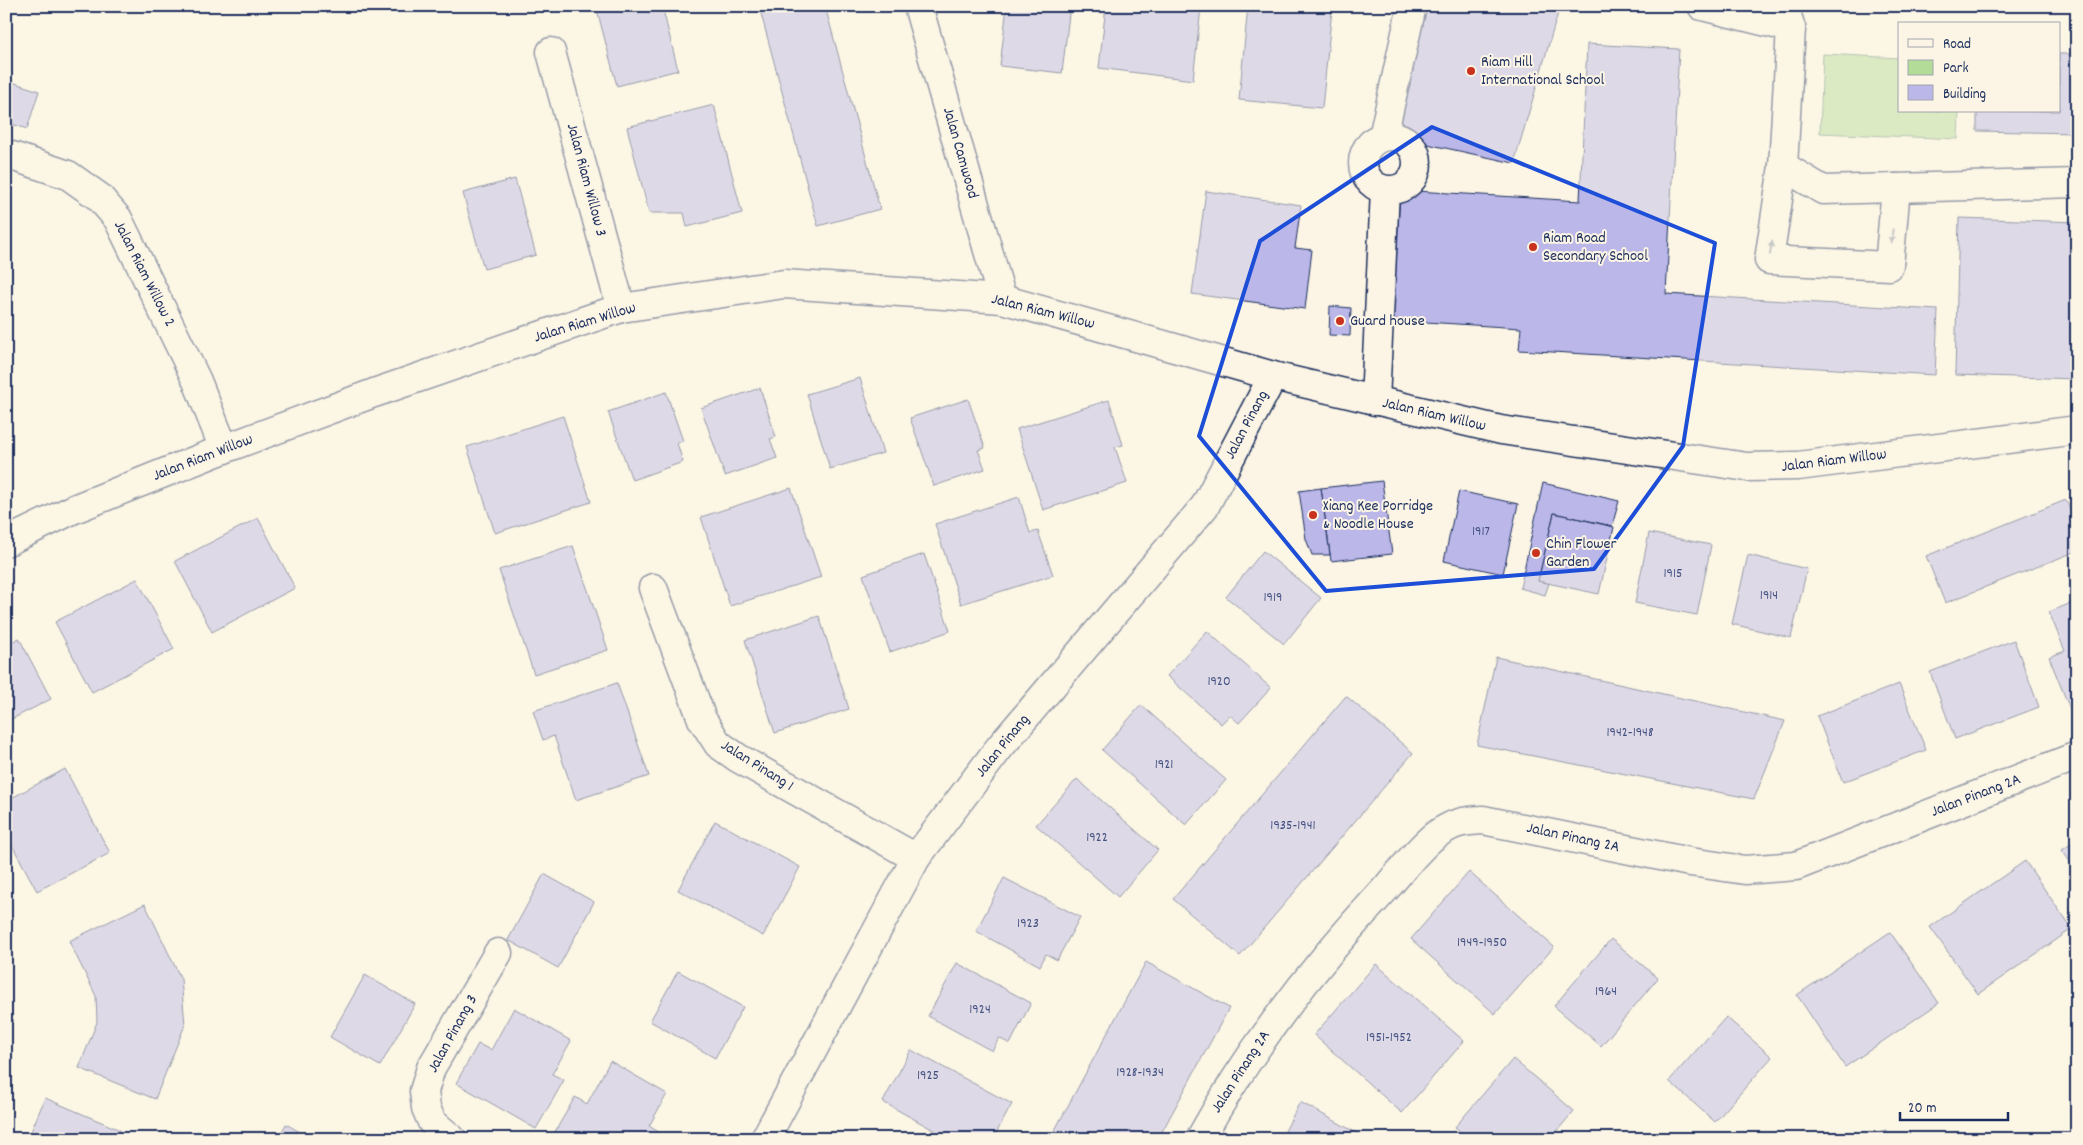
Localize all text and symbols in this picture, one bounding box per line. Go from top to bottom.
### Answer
legend [1898,22,2060,112]
text: Road [1943,34,1971,56]
place label: Riam Hill International School [1481,51,1605,92]
text: Park [1943,58,1969,80]
marker: Riam Hill International School [1465,65,1477,77]
text: Building [1943,84,1986,106]
street label: Jalan Camwood [936,105,984,201]
street label: Jalan Riam Willow 3 [560,121,612,239]
street label: Jalan Riam Willow 2 [107,217,181,331]
place label: Riam Road Secondary School [1543,227,1648,268]
one-way arrow [1887,229,1895,245]
one-way arrow [1767,240,1775,256]
marker: Riam Road Secondary School [1527,241,1539,253]
street label: Jalan Riam Willow [989,288,1097,336]
street label: Jalan Riam Willow [531,297,639,349]
place label: Guard house [1350,310,1425,333]
marker: Guard house [1334,315,1346,327]
street label: Jalan Pinang [1219,386,1275,464]
street label: Jalan Riam Willow [1380,392,1488,438]
street label: Jalan Riam Willow [150,428,256,488]
street label: Jalan Riam Willow [1780,443,1888,479]
place label: Xiang Kee Porridge & Noodle House [1323,495,1433,536]
marker: Xiang Kee Porridge & Noodle House [1307,509,1319,521]
house number: 1917 [1472,522,1490,542]
place label: Chin Flower Garden [1546,533,1617,574]
marker: Chin Flower Garden [1530,547,1542,559]
house number: 1915 [1663,564,1683,584]
house number: 1914 [1760,586,1778,606]
house number: 1919 [1264,588,1282,608]
house number: 1920 [1207,672,1231,692]
street label: Jalan Pinang [970,710,1036,782]
house number: 1942-1948 [1606,723,1654,743]
street label: Jalan Pinang 1 [716,734,798,798]
house number: 1921 [1155,755,1173,775]
street label: Jalan Pinang 2A [1928,768,2025,824]
house number: 1935-1941 [1270,816,1316,836]
street label: Jalan Pinang 2A [1524,817,1622,859]
house number: 1922 [1086,828,1108,848]
house number: 1923 [1017,914,1039,934]
house number: 1949-1950 [1457,933,1507,953]
house number: 1964 [1595,982,1617,1002]
street label: Jalan Pinang 3 [422,991,484,1077]
house number: 1924 [969,1000,991,1020]
street label: Jalan Pinang 2A [1206,1026,1277,1118]
house number: 1951-1952 [1366,1028,1412,1048]
house number: 1928-1934 [1116,1063,1164,1083]
house number: 1925 [917,1066,939,1086]
scale bar [1900,1090,2008,1122]
text: 20 m [1908,1098,1936,1120]

